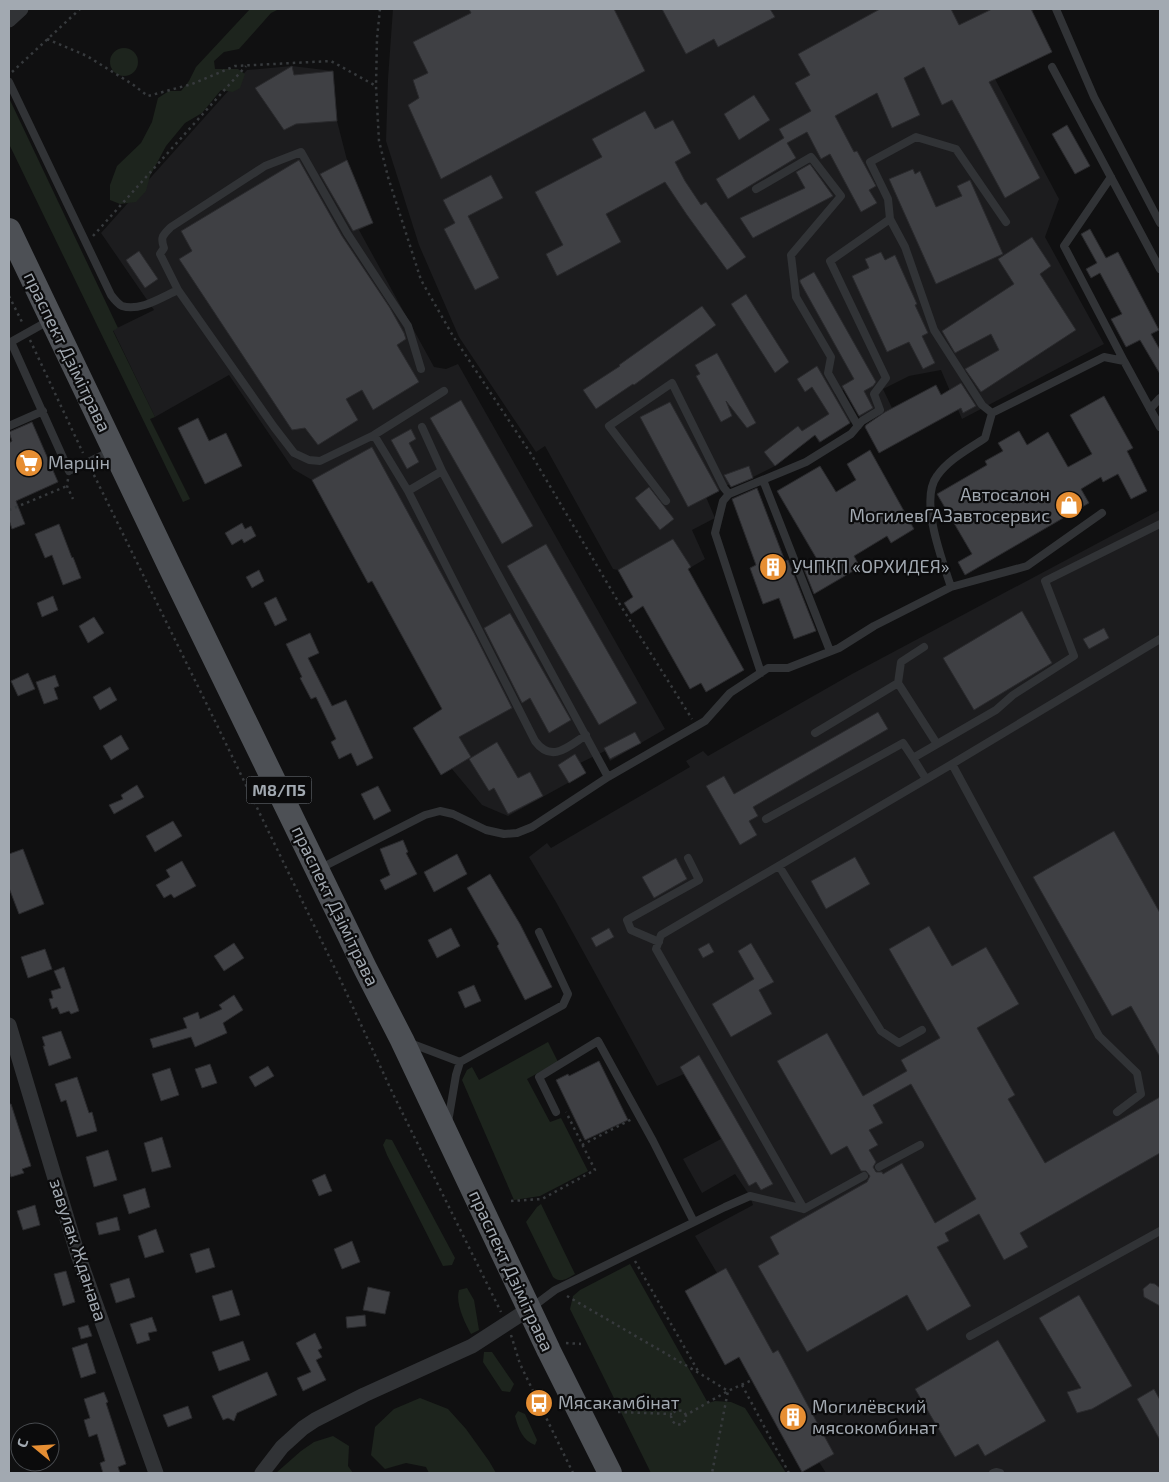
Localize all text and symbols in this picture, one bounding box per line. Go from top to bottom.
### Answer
street label: праспект Дзімітрава [20,268,116,435]
supermarket icon: Марцін [14,448,44,478]
place label: Марцін [48,451,110,473]
place label: Автосалон МогилевГАЗавтосервис [849,483,1050,526]
shop icon: Автосалон МогилевГАЗавтосервис [1054,490,1084,520]
building icon: УЧПКП «ОРХИДЕЯ» [758,552,788,582]
place label: УЧПКП «ОРХИДЕЯ» [792,555,949,577]
road number: М8/П5 [246,776,312,804]
street label: праспект Дзімітрава [288,822,384,989]
street label: завулак Жданава [46,1176,112,1324]
street label: праспект Дзімітрава [465,1187,559,1355]
bus stop icon: Мясакамбінат [524,1388,554,1418]
place label: Мясакамбінат [558,1391,680,1413]
place label: Могилёвский мясокомбинат [812,1395,938,1438]
building icon: Могилёвский мясокомбинат [778,1402,808,1432]
north arrow [10,1422,60,1472]
text: С [13,1436,32,1449]

